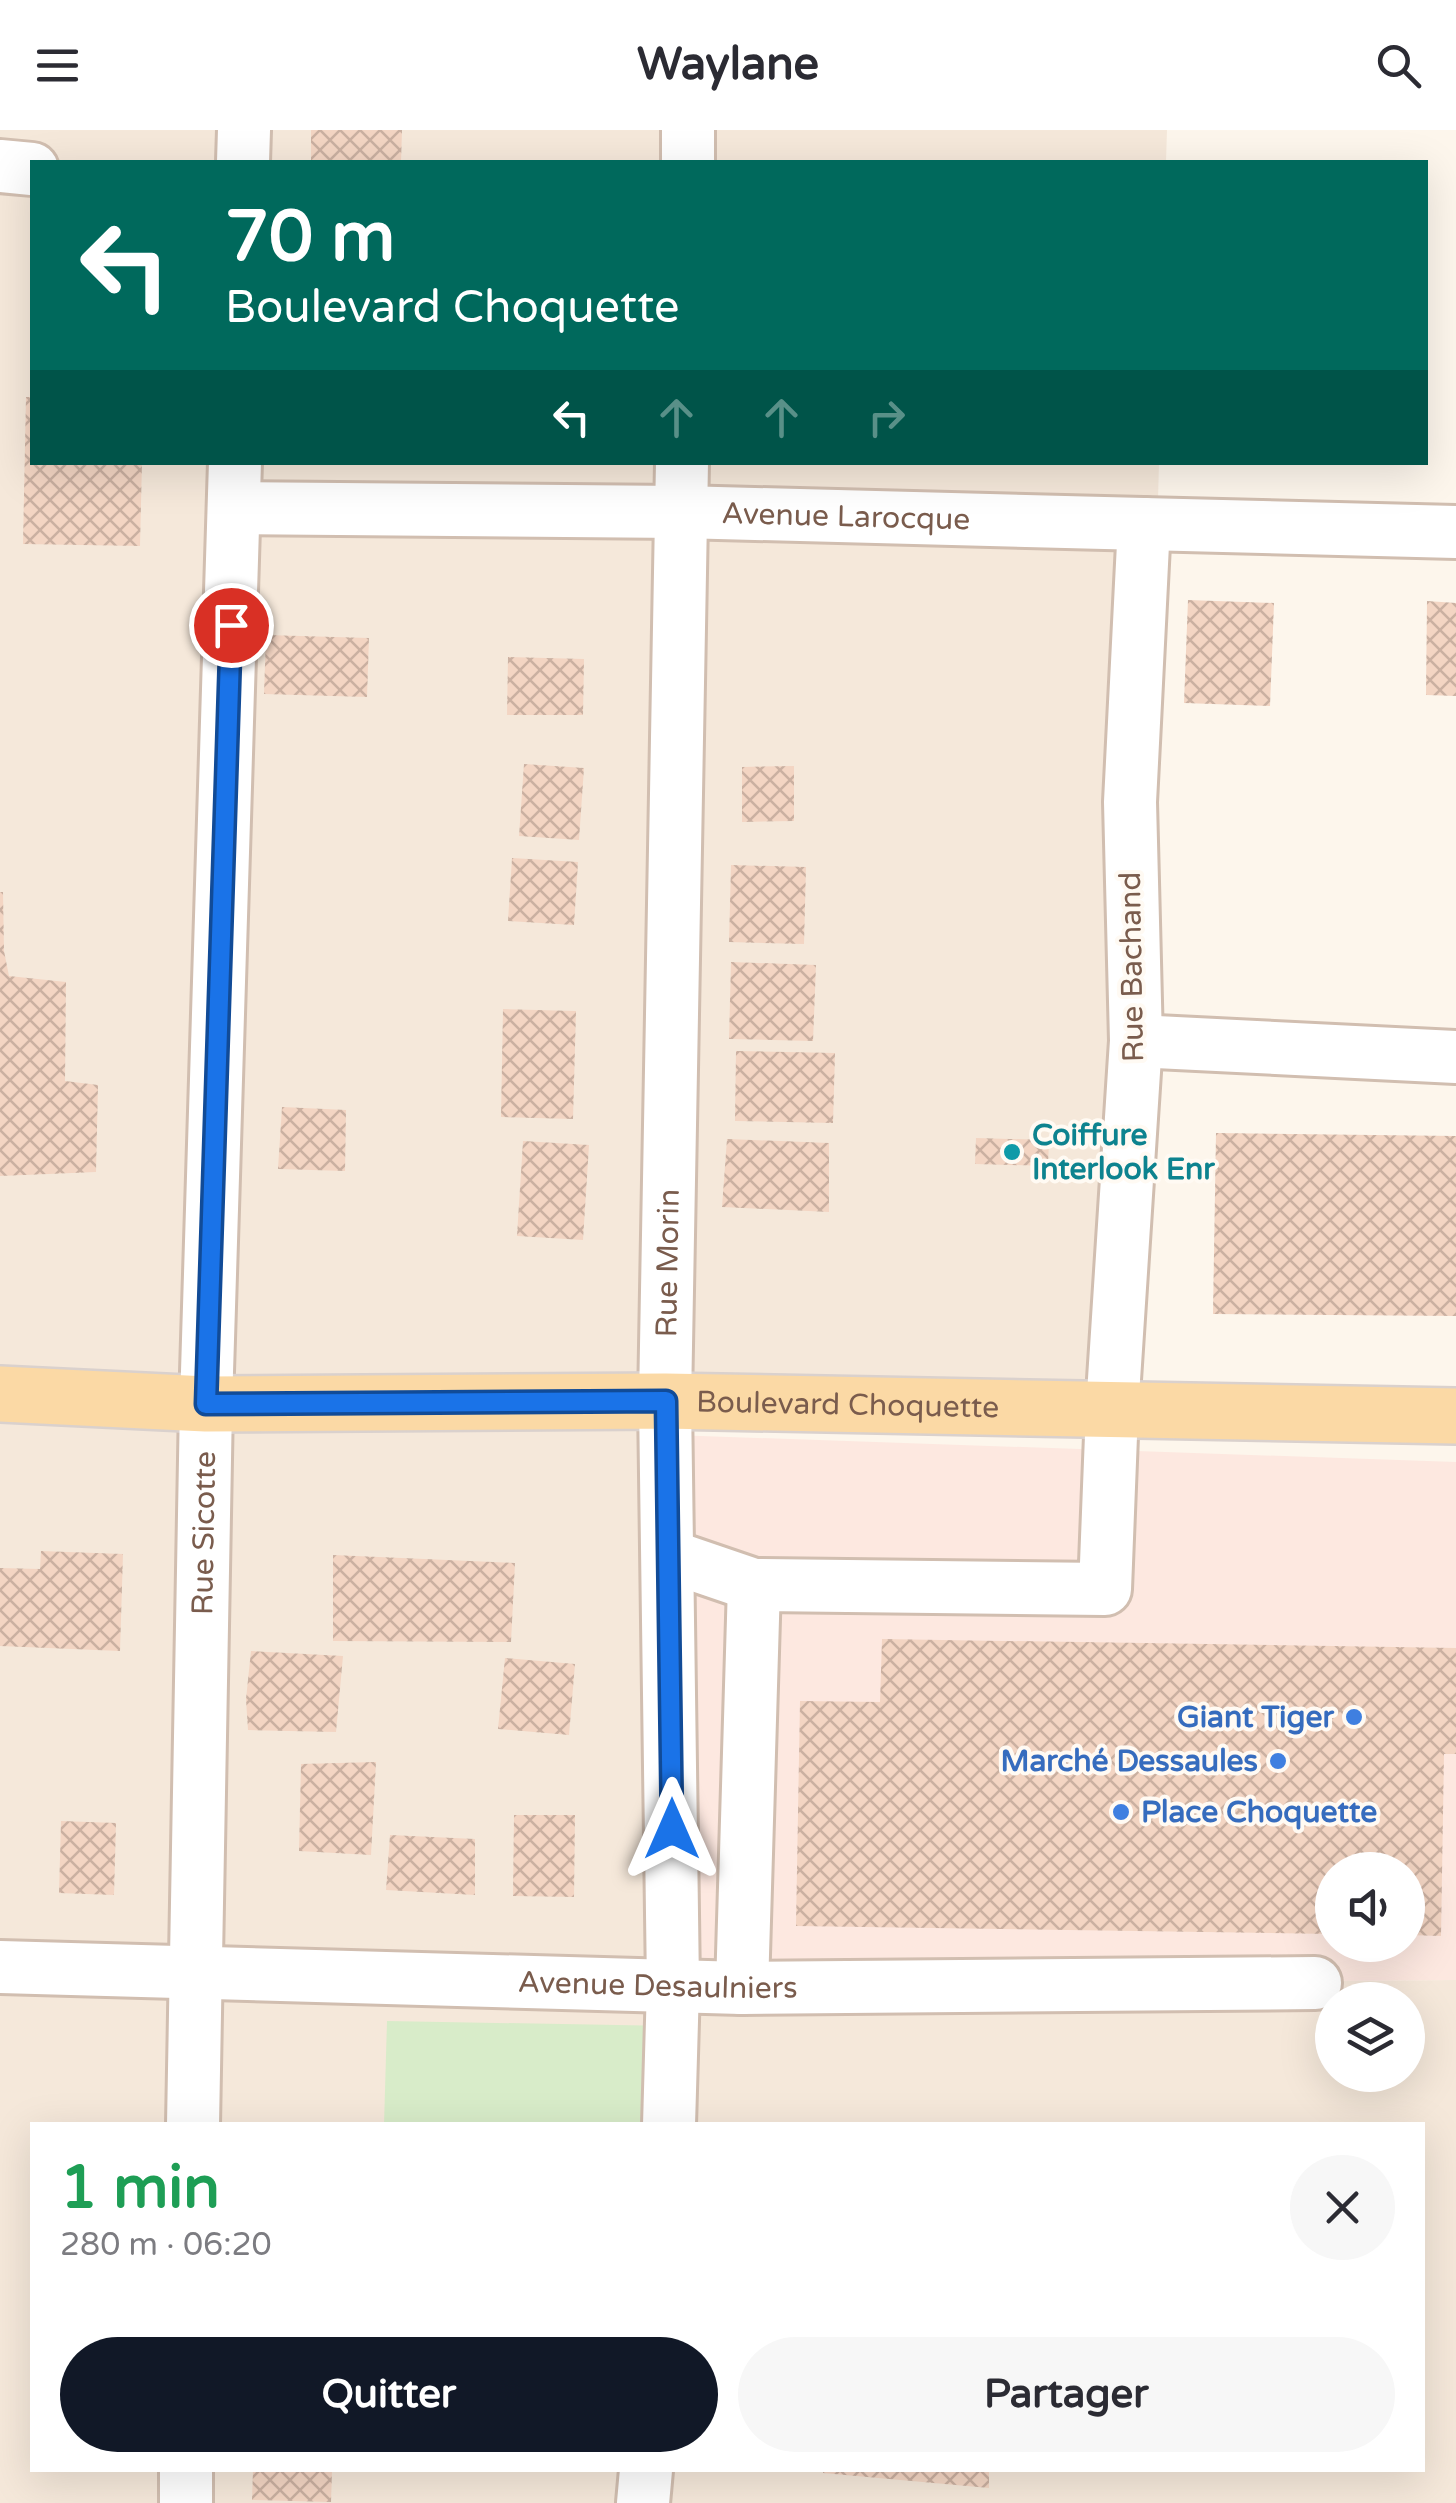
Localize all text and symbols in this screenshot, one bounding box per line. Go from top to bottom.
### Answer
icon: menu [30,38,85,93]
text: Waylane [637,38,819,92]
icon: search [1371,38,1426,93]
text: 70 m [225,196,395,280]
icon: left [60,200,190,330]
text: Boulevard Choquette [225,281,680,335]
icon: left [544,390,599,445]
icon: ahead [649,390,704,445]
icon: ahead [754,390,809,445]
icon: right [859,390,914,445]
street label: Avenue Larocque [721,495,971,538]
pin [189,583,274,668]
icon: arrive [204,598,259,653]
street label: Rue Bachand [1112,871,1152,1063]
place label: Coiffure Interlook Enr [1032,1117,1215,1188]
marker: Coiffure Interlook Enr [1001,1141,1023,1163]
street label: Rue Morin [648,1189,687,1338]
street label: Boulevard Choquette [696,1383,1000,1426]
street label: Rue Sicotte [184,1451,224,1615]
place label: Giant Tiger [1177,1699,1334,1736]
marker: Giant Tiger [1343,1706,1365,1728]
place label: Marché Dessaules [1000,1743,1258,1780]
marker: Marché Dessaules [1267,1750,1289,1772]
position arrow [620,1777,724,1881]
place label: Place Choquette [1141,1794,1377,1831]
marker: Place Choquette [1110,1801,1132,1823]
map controls [1315,1852,1425,2092]
button: sound [1315,1852,1425,1962]
street label: Avenue Desaulniers [517,1963,798,2007]
button: layers [1315,1982,1425,2092]
text: 1 min [60,2152,220,2224]
button: close [1290,2155,1395,2260]
text: 280 m · 06:20 [60,2226,272,2264]
button: Quitter [60,2337,718,2452]
button: Partager [738,2337,1395,2452]

